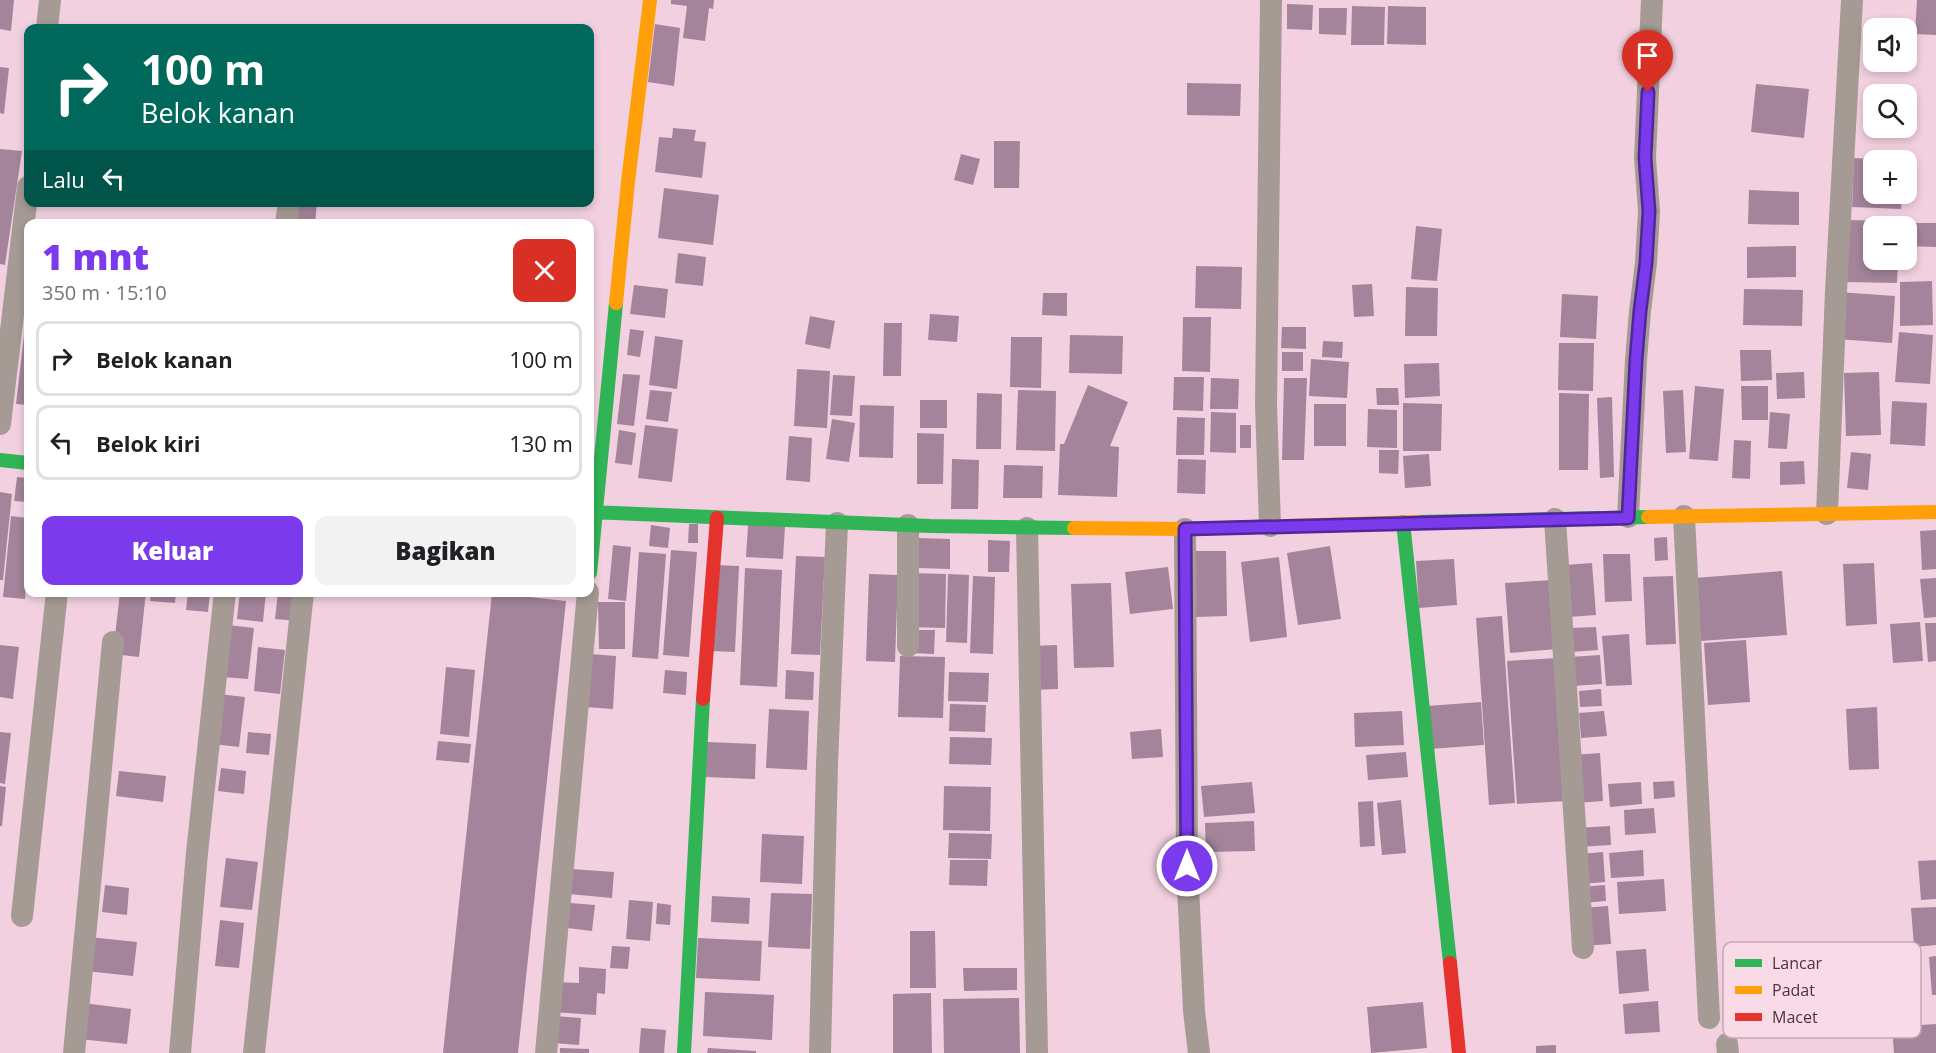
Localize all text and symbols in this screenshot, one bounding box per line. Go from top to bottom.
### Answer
map controls [1863,18,1917,270]
button: sound [1863,18,1917,72]
pin [1622,30,1673,92]
icon: arrive [1631,39,1664,72]
text: 100 m [141,40,265,97]
icon: right [42,48,120,126]
button: search [1863,84,1917,138]
text: Belok kanan [141,94,295,131]
button: + [1863,150,1917,204]
icon: left [97,162,130,195]
text: Lalu [42,164,85,194]
button: − [1863,216,1917,270]
text: 1 mnt [42,232,149,281]
button: close [513,239,576,302]
text: 350 m · 15:10 [42,279,167,306]
icon: right [45,342,78,375]
text: Belok kanan [96,344,233,374]
text: 100 m [509,344,573,374]
icon: left [45,426,78,459]
text: Belok kiri [96,428,201,458]
text: 130 m [509,428,573,458]
button: Keluar [42,516,303,585]
button: Bagikan [315,516,576,585]
position arrow [1155,834,1219,898]
legend [1723,942,1921,1038]
text: Lancar [1772,952,1823,974]
text: Padat [1772,979,1815,1001]
text: Macet [1772,1006,1818,1028]

